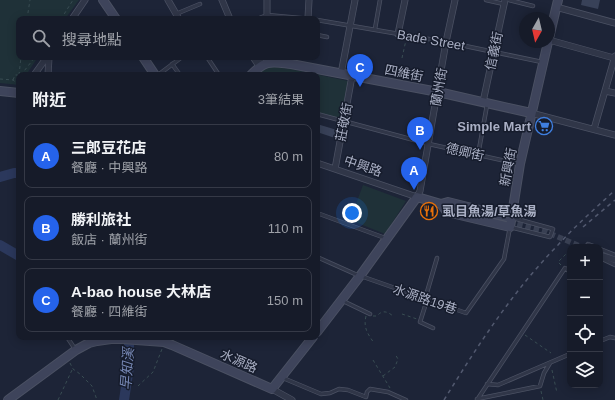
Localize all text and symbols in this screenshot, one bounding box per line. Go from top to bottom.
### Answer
north arrow [519,12,555,48]
search box [16,16,320,60]
icon: search [30,27,52,49]
street label: Bade Street [396,27,466,53]
street label: 信義街 [483,30,505,72]
text: 搜尋地點 [62,31,122,48]
pin: C [347,54,373,87]
street label: 四維街 [383,62,425,84]
street label: 蘭州街 [428,66,450,108]
text: 附近 [32,91,66,110]
text: 3筆結果 [258,92,304,107]
street label: 莊敬街 [333,101,355,143]
supermarket icon: Simple Mart [534,116,554,136]
pin: B [407,117,433,150]
place label: Simple Mart [457,119,532,134]
text: 三郎豆花店 [71,139,146,156]
street label: 德卿街 [444,140,486,164]
street label: 新興街 [497,146,519,188]
text: A [41,149,51,164]
text: 80 m [274,149,303,164]
street label: 中興路 [342,153,384,179]
pin: A [401,157,427,190]
text: 餐廳 · 中興路 [71,160,148,175]
restaurant icon: 虱目魚湯/草魚湯 [419,201,439,221]
your location [342,203,362,223]
place label: 虱目魚湯/草魚湯 [442,204,537,219]
text: 勝利旅社 [71,211,131,228]
text: B [41,221,51,236]
text: 110 m [268,221,303,236]
text: 飯店 · 蘭州街 [71,232,148,247]
map controls [567,244,603,388]
button: + [567,244,603,280]
button: − [567,280,603,316]
street label: 水源路19巷 [391,281,459,317]
text: A-bao house 大林店 [71,283,211,300]
text: C [41,293,51,308]
text: 150 m [267,293,303,308]
text: 餐廳 · 四維街 [71,304,148,319]
button: locate [567,316,603,352]
water label: 早知溪 [118,345,137,391]
street label: 水源路 [218,346,260,376]
button: layers [567,352,603,388]

